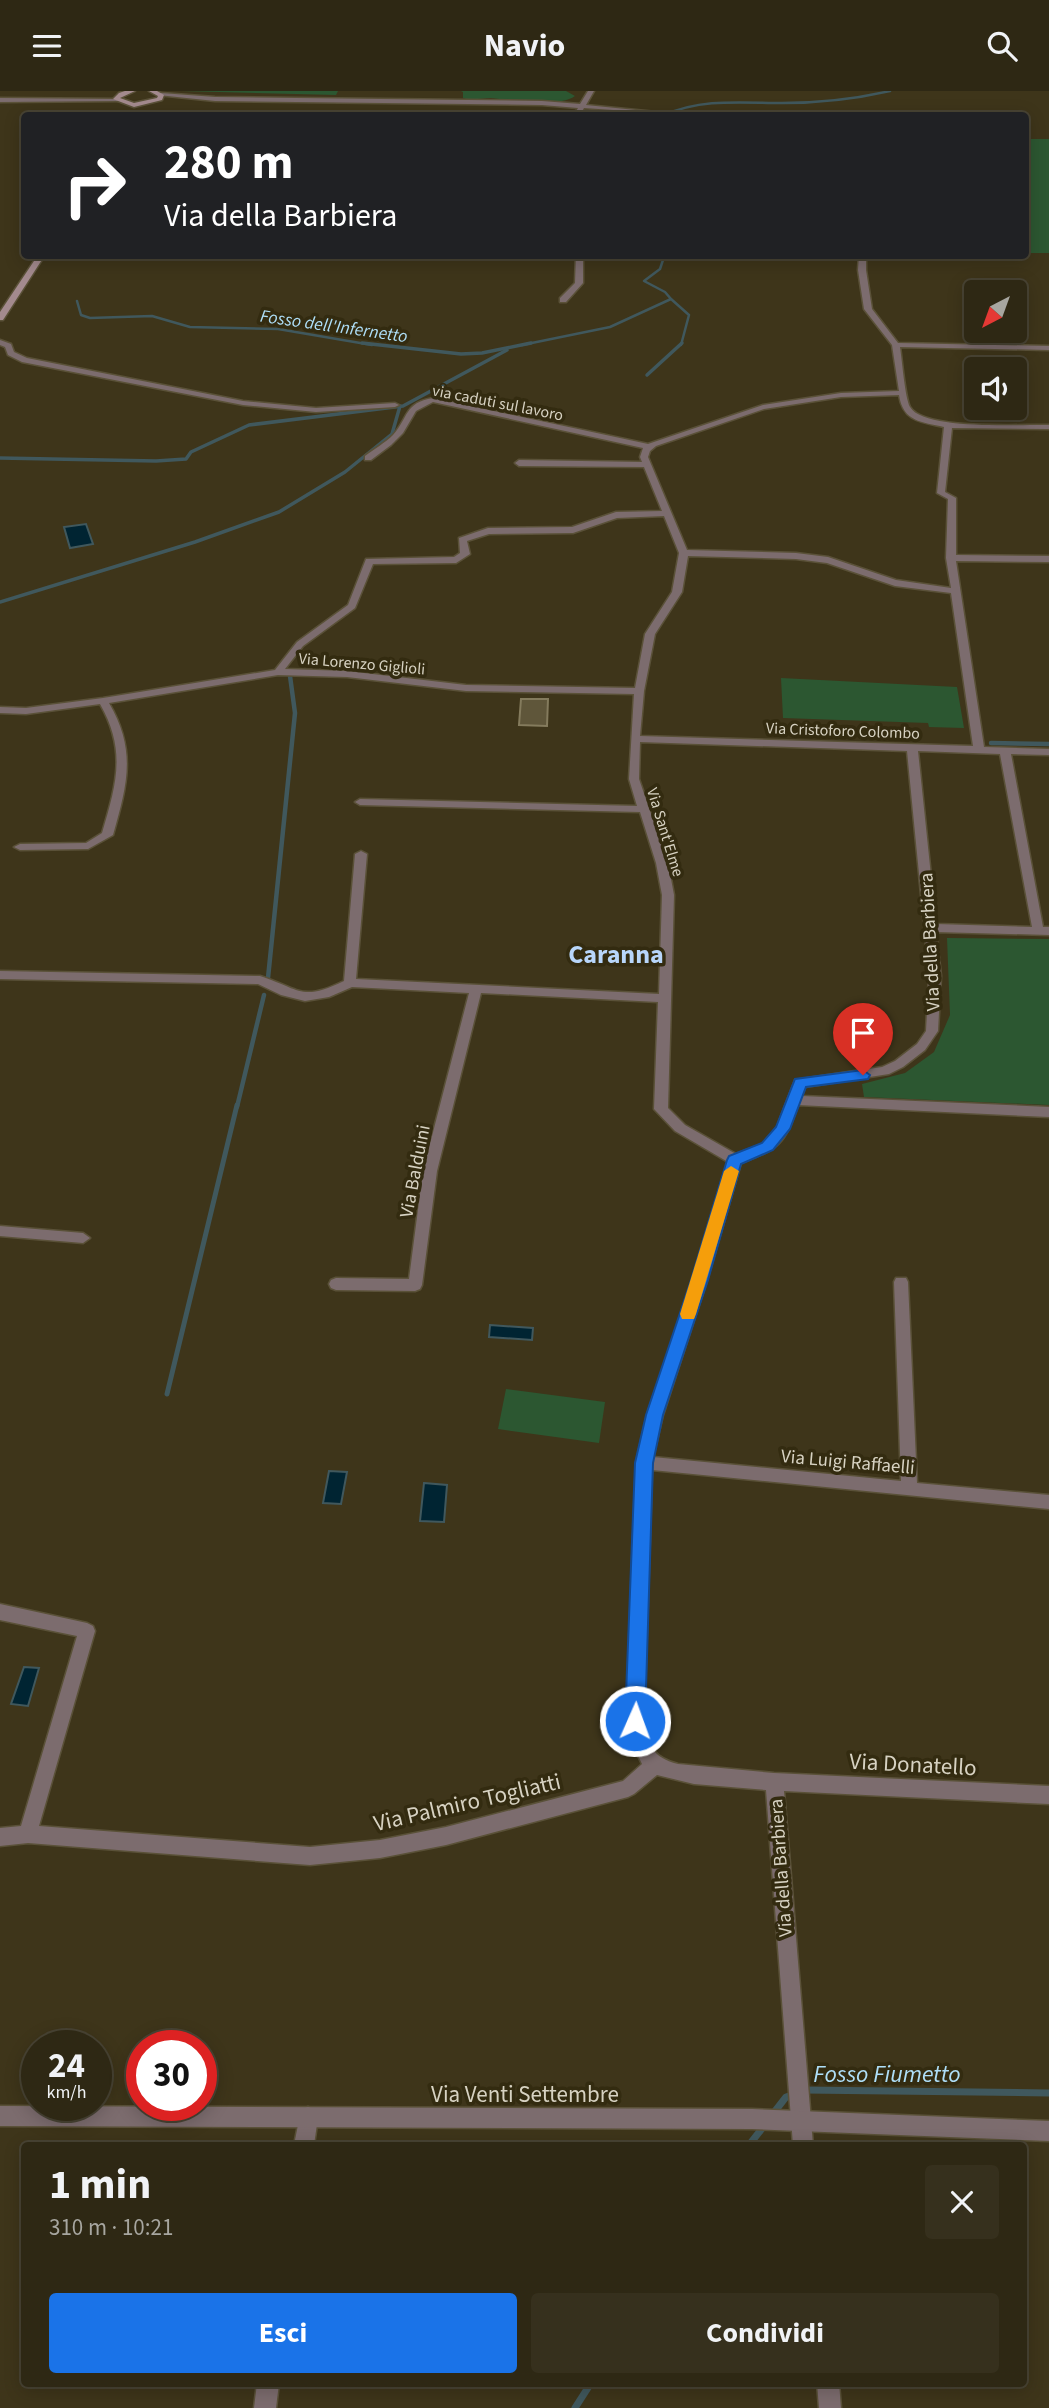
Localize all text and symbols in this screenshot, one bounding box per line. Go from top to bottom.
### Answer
text: Navio [484,23,565,69]
icon: menu [28,27,66,65]
icon: search [983,27,1021,65]
text: 280 m [164,128,293,198]
icon: right [49,140,140,231]
text: Via della Barbiera [164,193,397,239]
north arrow [964,280,1027,343]
map controls [964,280,1027,420]
water label: Fosso dell'Infernetto [259,304,409,349]
button: sound [964,357,1027,420]
street label: via caduti sul lavoro [430,379,565,426]
street label: Via Lorenzo Giglioli [298,648,426,680]
street label: Via Cristoforo Colombo [766,717,920,745]
street label: Via Sant'Elme [641,785,689,880]
street label: Via della Barbiera [913,872,948,1012]
district label: Caranna [568,936,664,973]
pin [833,1003,893,1075]
icon: arrive [844,1014,882,1052]
street label: Via Balduini [393,1123,438,1220]
street label: Via Luigi Raffaelli [780,1443,916,1482]
position arrow [598,1684,672,1758]
street label: Via Donatello [849,1745,977,1784]
street label: Via Palmiro Togliatti [370,1765,564,1840]
street label: Via della Barbiera [763,1798,800,1938]
speed limit sign: 30 [126,2030,217,2121]
text: 24 [48,2041,85,2091]
water label: Fosso Fiumetto [813,2057,961,2092]
street label: Via Venti Settembre [431,2078,619,2111]
text: km/h [47,2080,86,2105]
text: 1 min [49,2155,151,2215]
button: close [925,2165,999,2239]
text: 310 m · 10:21 [49,2211,173,2244]
button: Esci [49,2293,517,2373]
button: Condividi [531,2293,999,2373]

